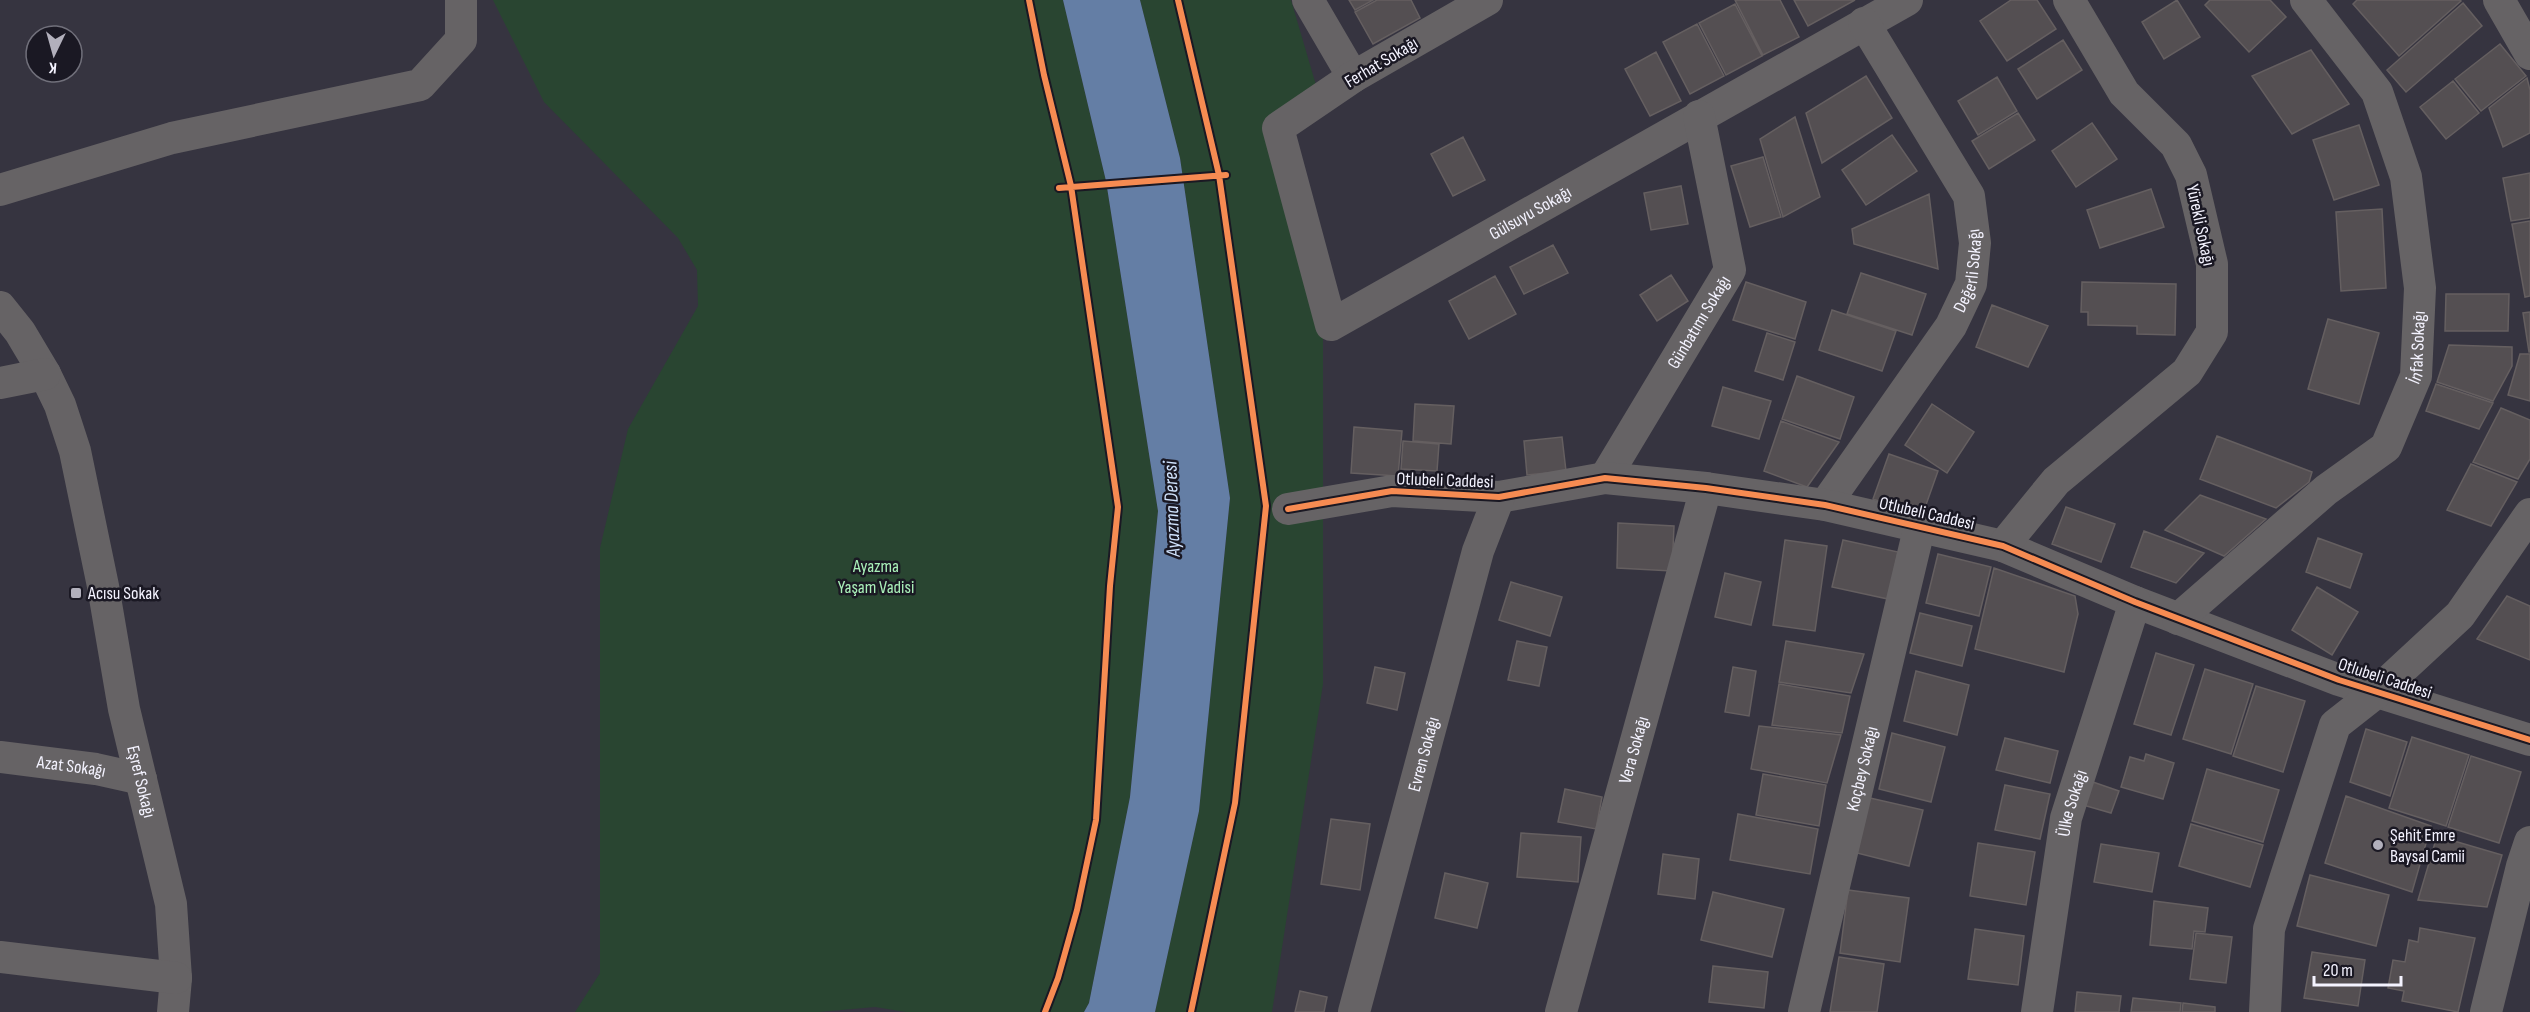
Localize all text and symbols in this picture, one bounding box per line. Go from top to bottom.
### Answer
north arrow [24,24,84,84]
street label: Ferhat Sokağı [1341,32,1422,92]
text: K [48,58,58,77]
street label: Gülsuyu Sokağı [1486,182,1575,244]
street label: Yürekli Sokağı [2182,182,2219,268]
street label: Değerli Sokağı [1949,228,1986,316]
street label: Günbatımı Sokağı [1663,272,1735,373]
street label: İnfak Sokağı [2404,311,2430,387]
water label: Ayazma Deresi [1158,459,1186,558]
street label: Otlubeli Caddesi [1396,468,1494,493]
street label: Otlubeli Caddesi [1877,492,1977,535]
park label: Ayazma Yaşam Vadisi [838,556,914,598]
place label: Acısu Sokak [87,583,159,604]
marker: Acısu Sokak [69,586,83,600]
street label: Otlubeli Caddesi [2335,653,2434,703]
street label: Vera Sokağı [1615,714,1653,786]
street label: Evren Sokağı [1404,715,1444,794]
street label: Koçbey Sokağı [1842,724,1883,813]
street label: Eşref Sokağı [122,743,160,820]
street label: Azat Sokağı [35,752,108,782]
street label: Ülke Sokağı [2053,767,2092,838]
place label: Şehit Emre Baysal Camii [2390,825,2465,867]
marker: Şehit Emre Baysal Camii [2371,838,2385,852]
scale bar [2314,949,2401,987]
text: 20 m [2323,960,2353,981]

